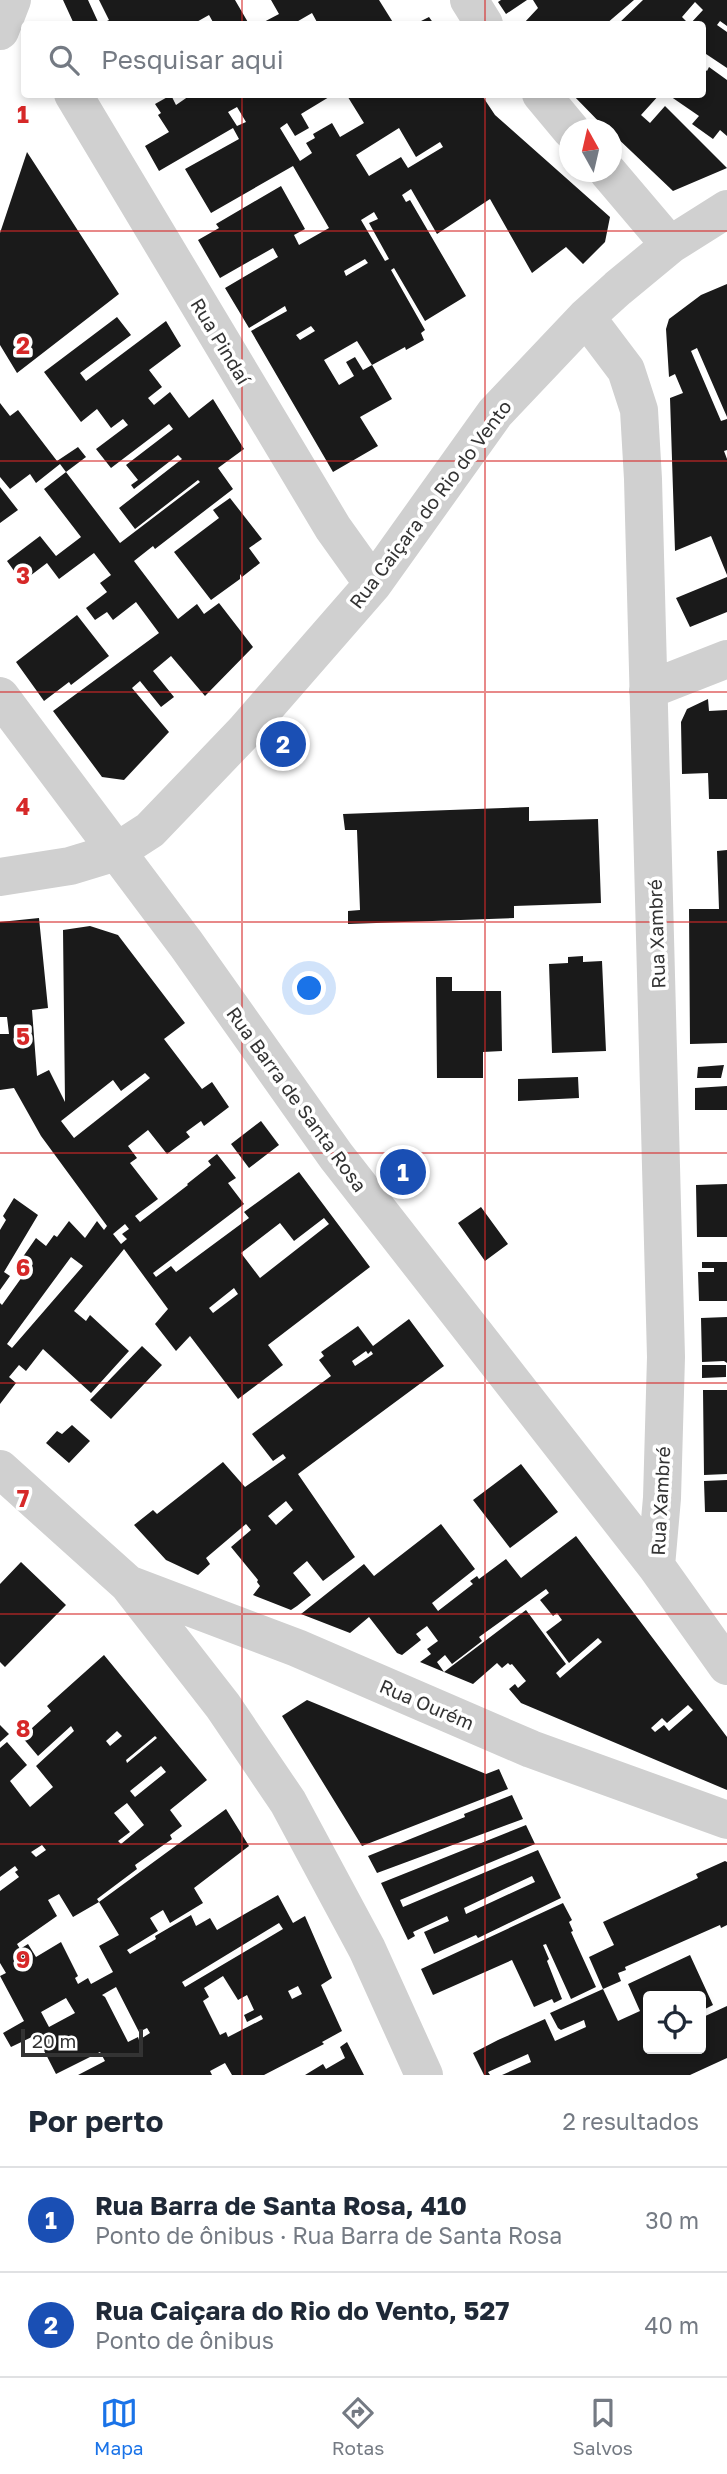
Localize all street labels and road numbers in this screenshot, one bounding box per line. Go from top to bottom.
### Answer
street label: Rua Pindaí [186,294,257,390]
street label: Rua Caiçara do Rio do Vento [344,395,516,613]
street label: Rua Xambré [643,879,669,989]
street label: Rua Barra de Santa Rosa [222,1002,372,1196]
street label: Rua Xambré [646,1446,674,1556]
street label: Rua Ourém [376,1674,478,1734]

